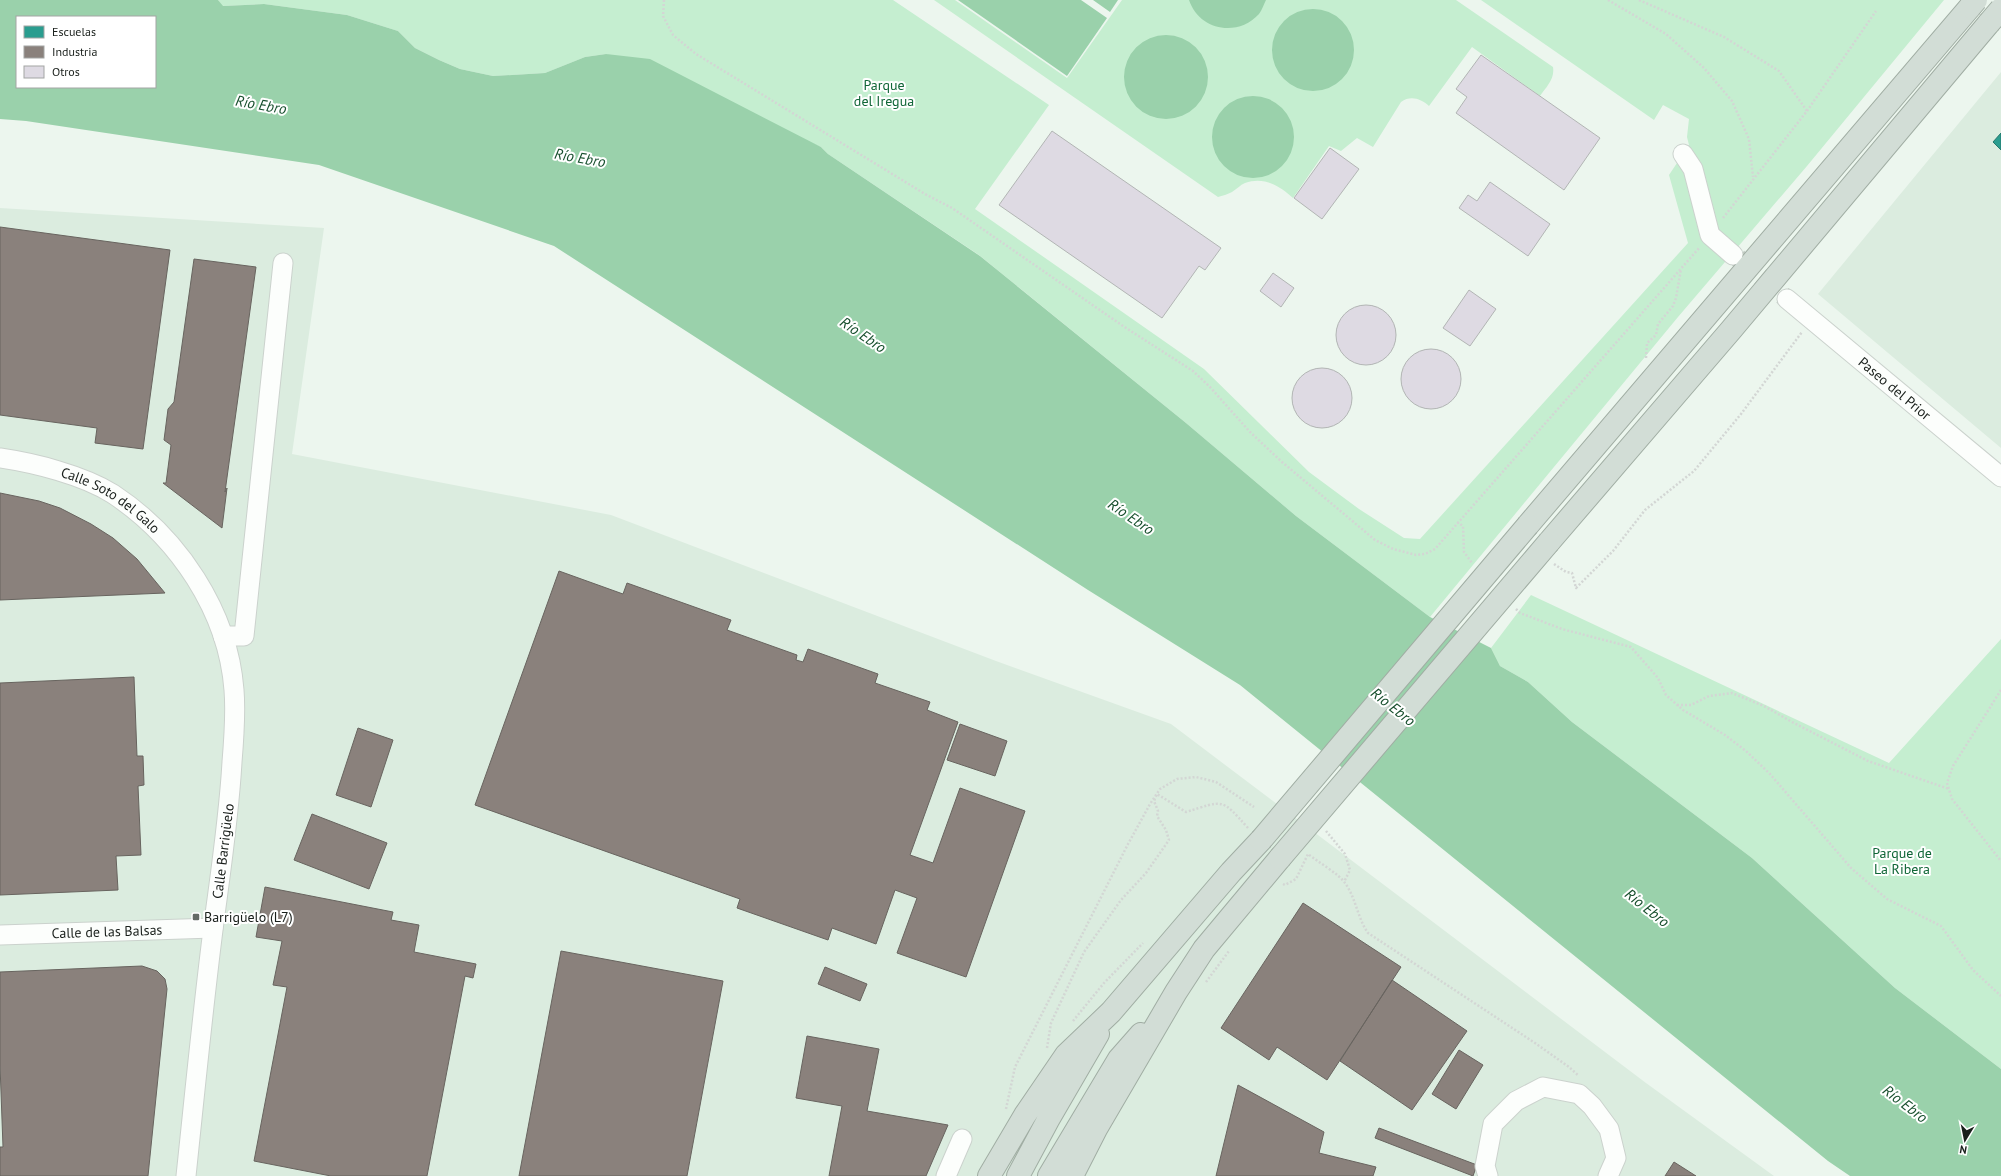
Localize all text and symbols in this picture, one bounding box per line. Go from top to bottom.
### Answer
legend [16,16,156,88]
text: Escuelas [52,24,96,39]
text: Industria [52,44,97,59]
text: Otros [52,64,80,79]
park label: Parque del Iregua [854,76,914,110]
water label: Río Ebro [234,91,288,118]
water label: Río Ebro [553,144,607,171]
water label: Río Ebro [837,312,890,357]
street label: Paseo del Prior [1855,353,1935,424]
street label: Calle Soto del Galo [59,463,164,537]
water label: Río Ebro [1105,494,1158,539]
water label: Río Ebro [1367,683,1419,730]
street label: Calle Barrigüelo [208,802,238,900]
park label: Parque de La Ribera [1872,844,1932,878]
water label: Río Ebro [1621,884,1673,931]
place label: Barrigüelo (L7) [204,908,293,926]
marker: Barrigüelo (L7) [191,912,201,922]
street label: Calle de las Balsas [51,921,163,942]
water label: Río Ebro [1879,1081,1932,1127]
north arrow [1945,1120,1985,1160]
text: N [1958,1142,1968,1157]

